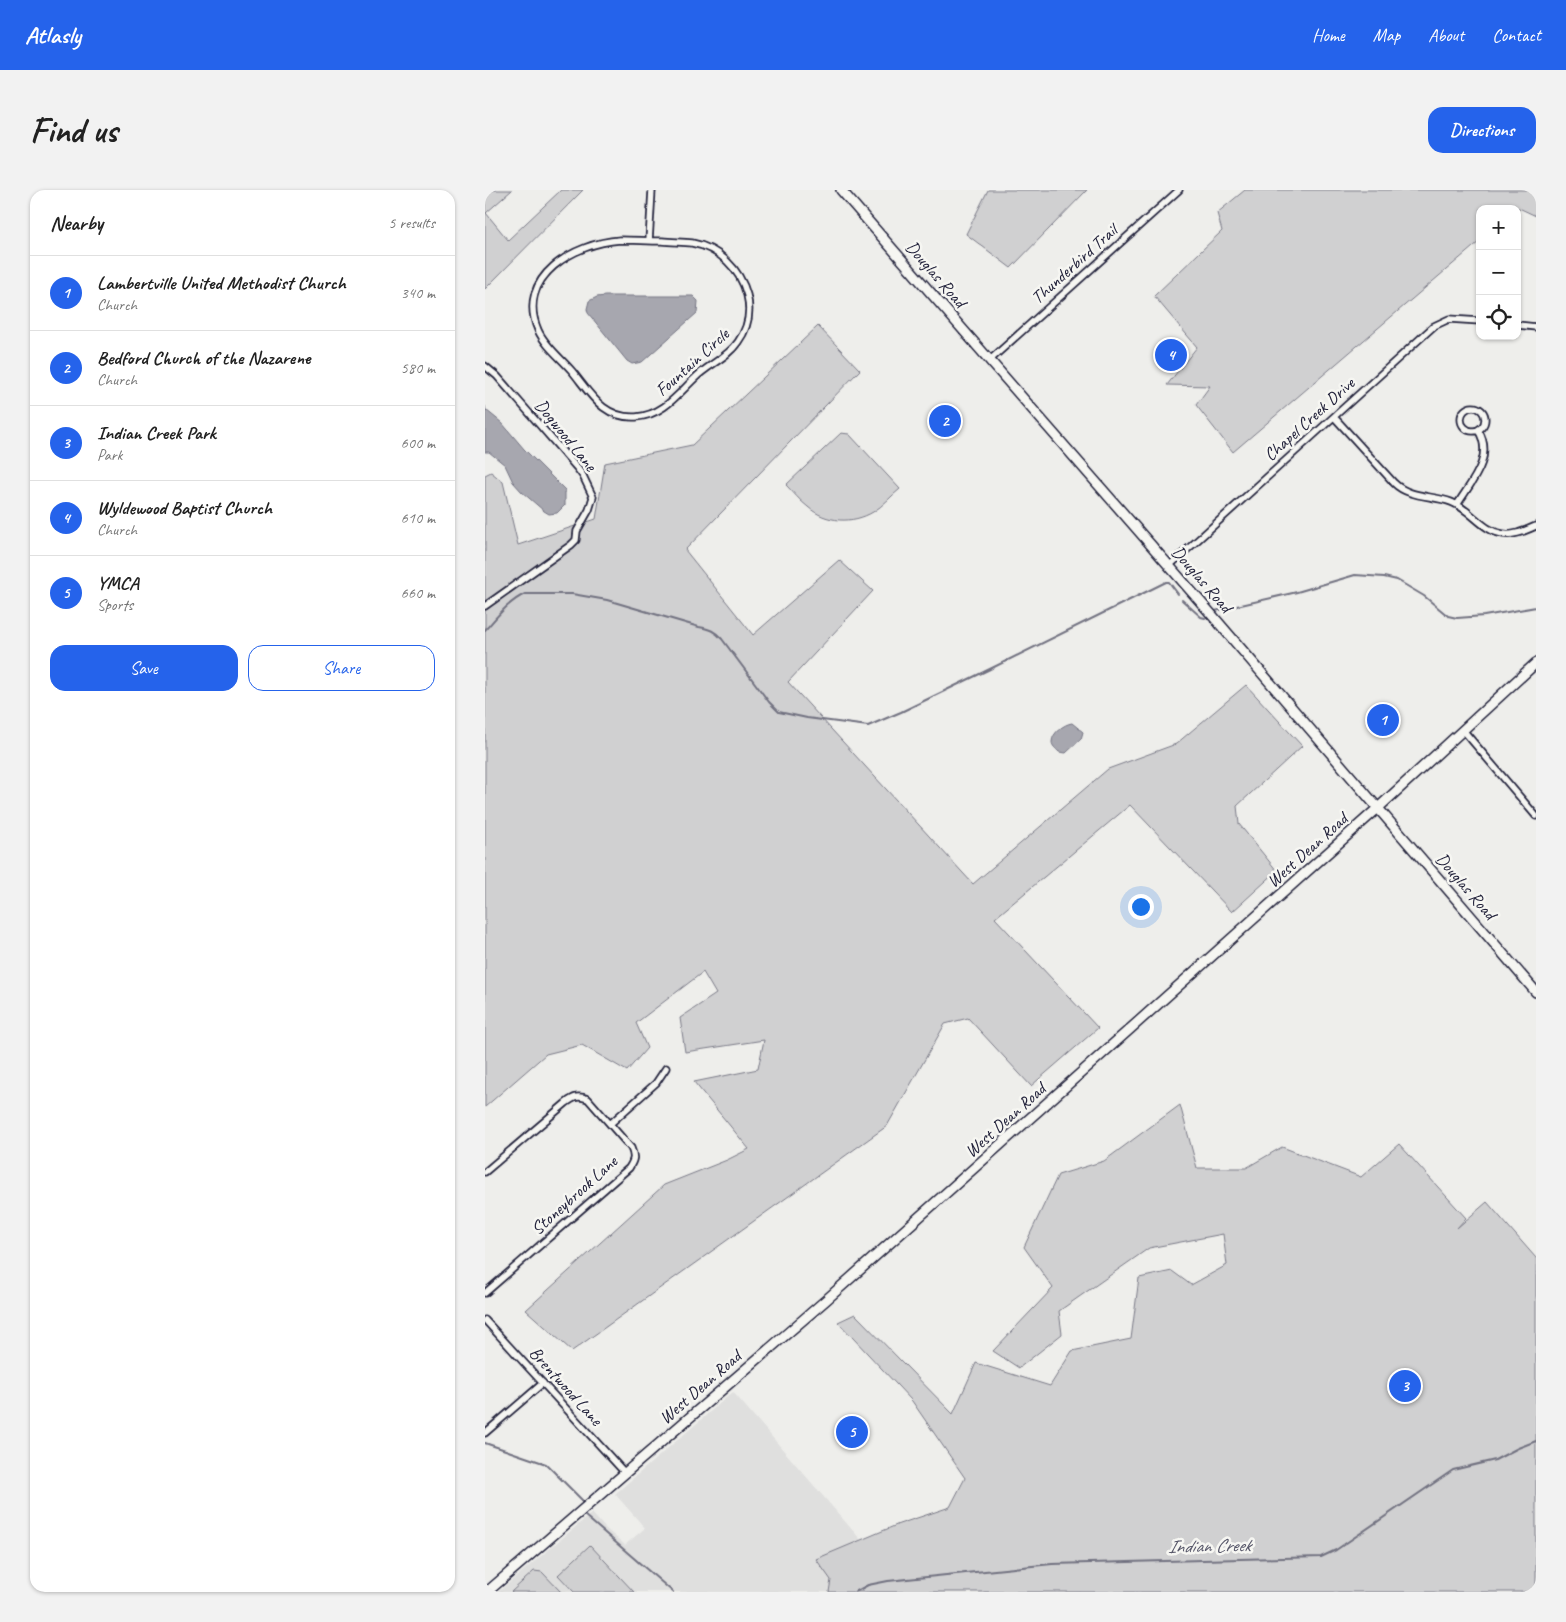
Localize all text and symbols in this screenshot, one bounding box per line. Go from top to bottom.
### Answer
text: Atlasly [25,20,81,50]
text: Home [1312,24,1345,46]
text: Map [1373,24,1400,46]
text: About [1428,24,1464,46]
text: Contact [1492,24,1541,46]
button: Directions [1428,107,1536,153]
text: Find us [30,108,117,153]
map controls [1476,205,1521,340]
button: + [1476,205,1521,250]
text: Nearby [50,210,103,236]
text: 5 results [388,213,435,233]
street label: Thunderbird Trail [1026,218,1124,308]
street label: Douglas Road [901,236,973,314]
button: − [1476,250,1521,295]
text: Lambertville United Methodist Church [97,271,346,295]
text: 1 [62,283,70,303]
text: 340 m [401,283,435,303]
text: Church [97,295,137,315]
button: locate [1476,295,1521,340]
street label: Fountain Circle [651,322,734,401]
pin: 4 [1155,336,1187,374]
text: Bedford Church of the Nazarene [97,346,310,370]
text: 2 [62,358,70,378]
text: 580 m [401,358,435,378]
text: Church [97,370,137,390]
street label: Chapel Creek Drive [1259,372,1360,465]
street label: Dogwood Lane [530,395,602,476]
pin: 2 [929,402,961,440]
text: Indian Creek Park [97,421,216,445]
text: 3 [62,433,70,453]
text: 600 m [401,433,435,453]
text: Park [97,445,122,465]
text: Wyldewood Baptist Church [97,496,272,520]
text: 4 [62,508,70,528]
text: 610 m [401,508,435,528]
text: Church [97,520,137,540]
street label: Douglas Road [1167,541,1239,619]
text: YMCA [97,571,139,595]
text: 5 [63,583,69,603]
text: 660 m [401,583,435,603]
text: Sports [97,595,133,615]
button: Save [50,645,238,691]
button: Share [248,645,435,691]
pin: 1 [1367,701,1399,739]
street label: West Dean Road [1262,806,1354,892]
street label: Douglas Road [1431,848,1503,926]
your location [1128,894,1154,920]
street label: West Dean Road [960,1076,1052,1162]
street label: Stoneybrook Lane [526,1150,622,1239]
street label: Brentwood Lane [525,1342,608,1431]
street label: West Dean Road [655,1344,748,1428]
pin: 3 [1389,1367,1421,1405]
pin: 5 [836,1413,868,1451]
water label: Indian Creek [1167,1533,1254,1559]

